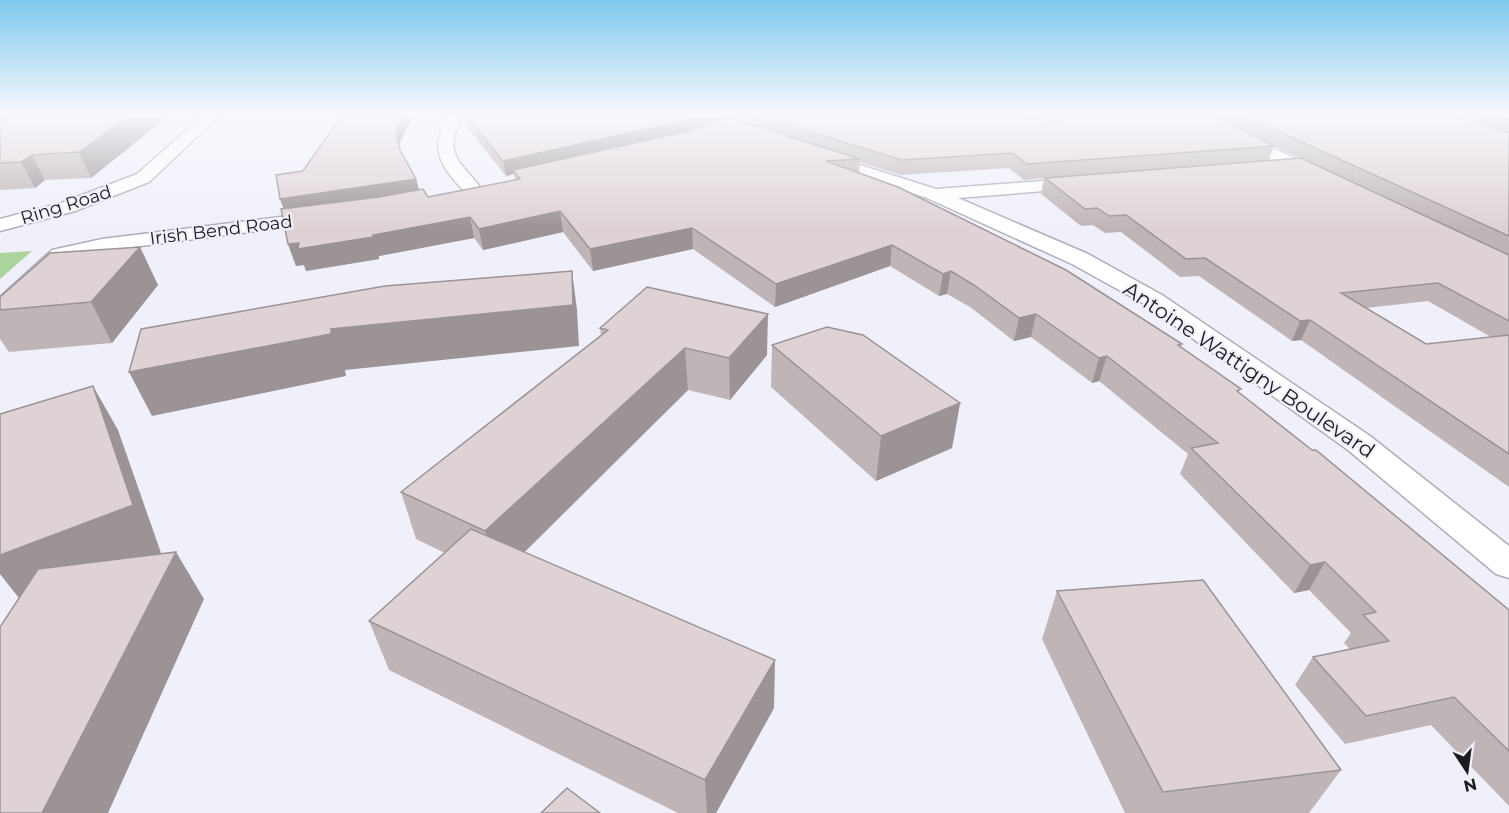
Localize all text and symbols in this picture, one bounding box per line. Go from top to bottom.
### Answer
street label: Ring Road [18,181,114,229]
street label: Irish Bend Road [148,210,294,250]
street label: Antoine Wattigny Boulevard [1119,276,1380,463]
north arrow [1437,741,1497,801]
text: N [1462,774,1479,796]

